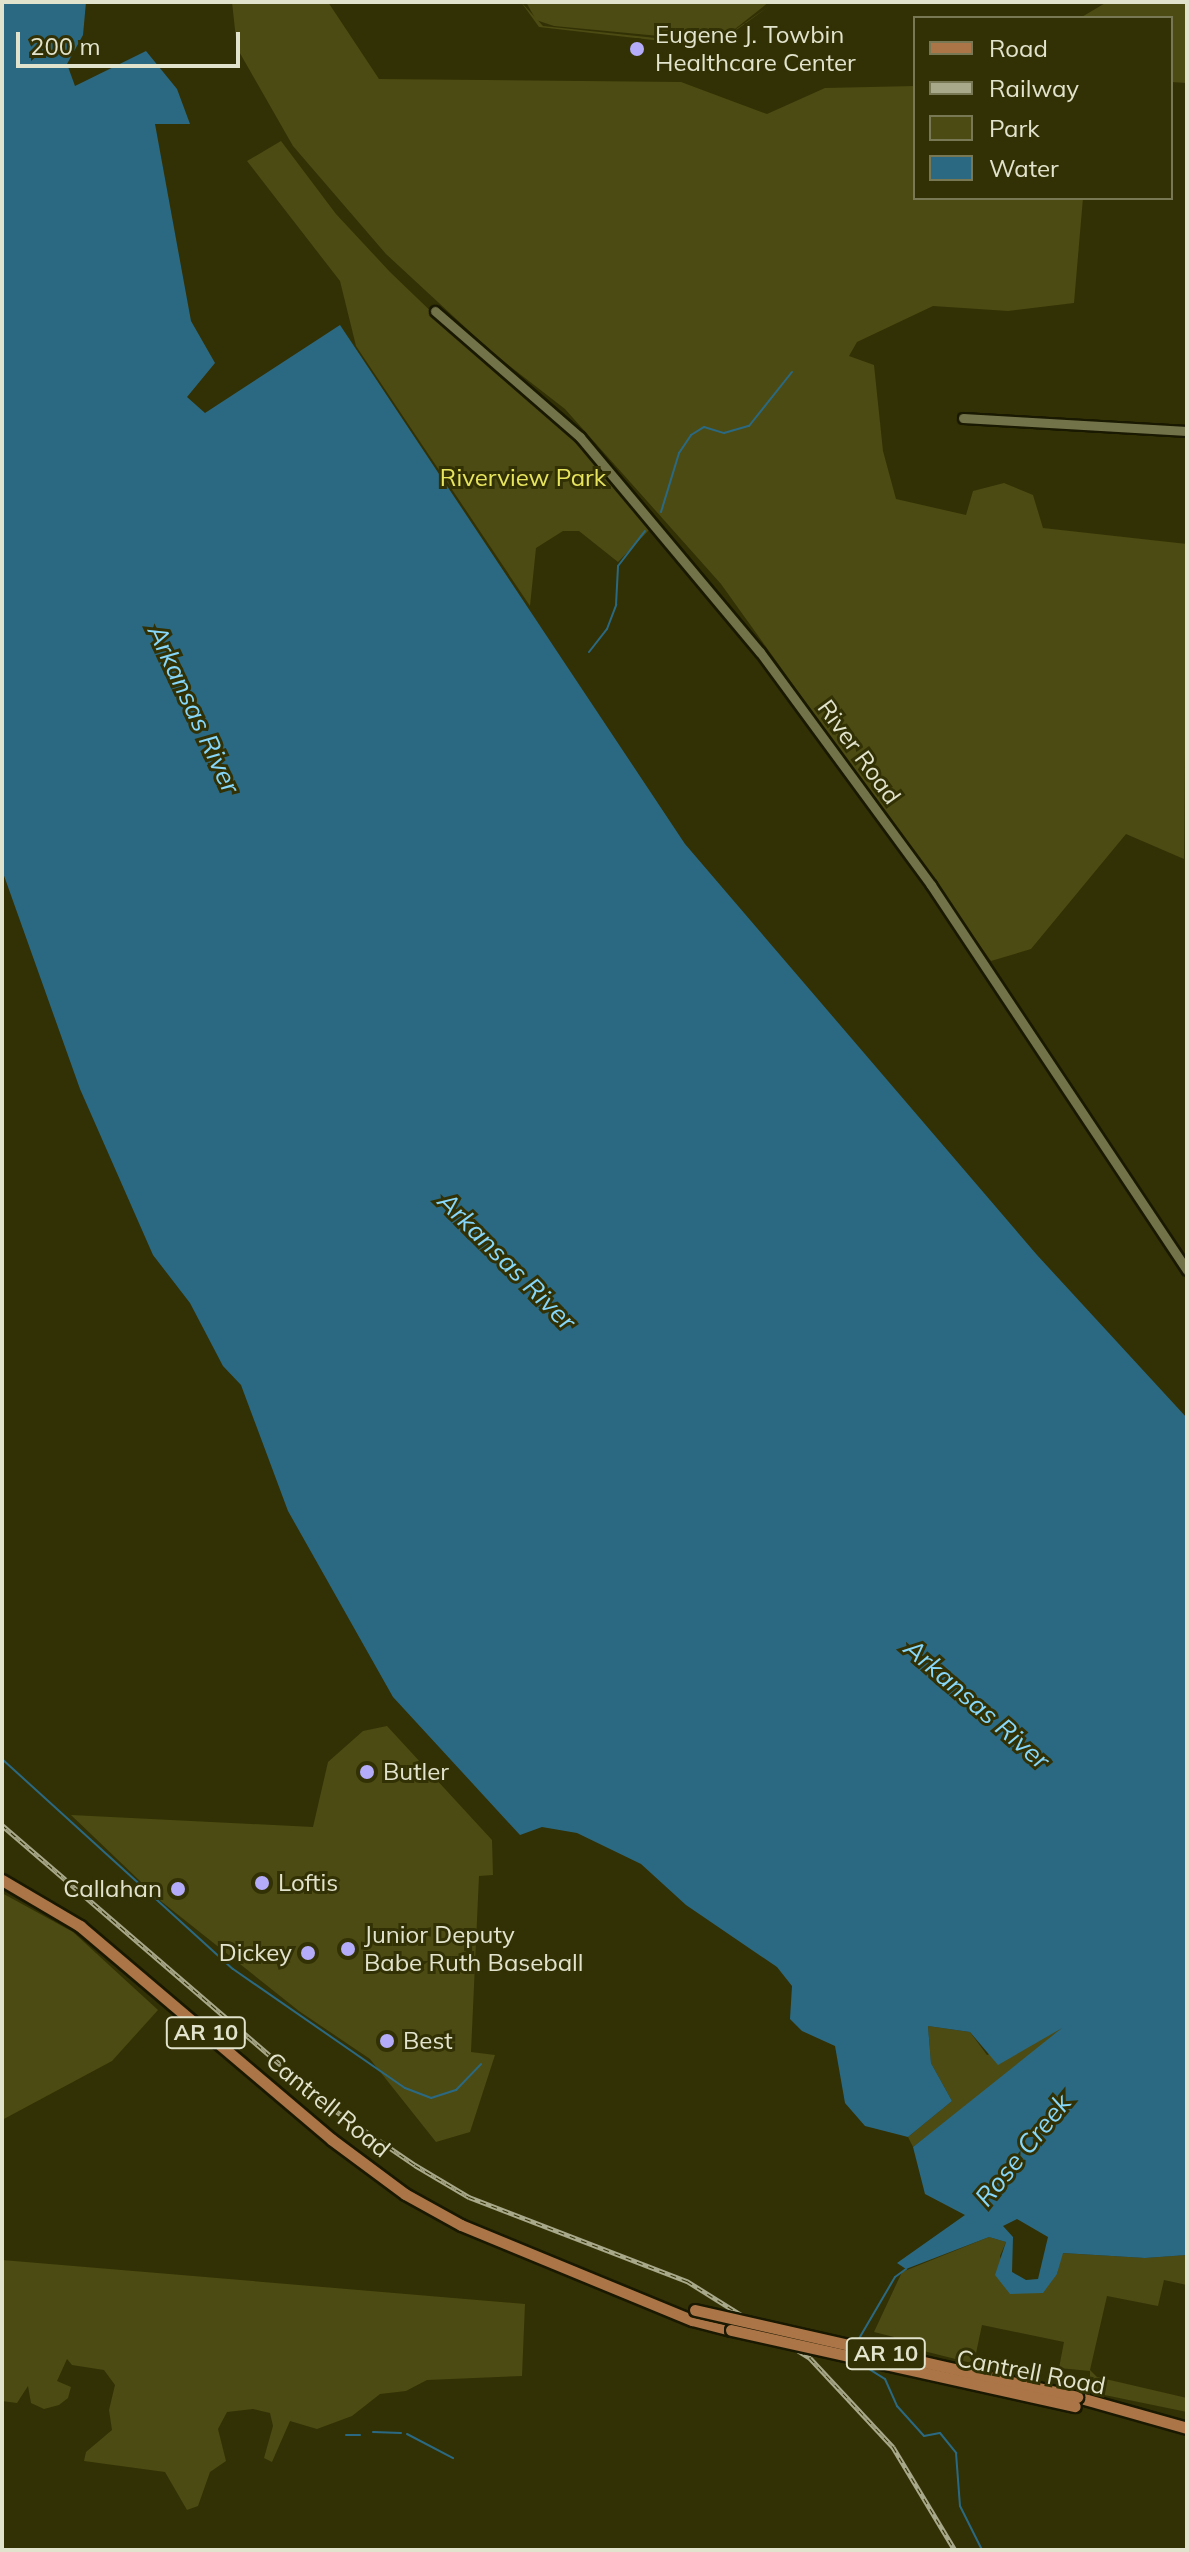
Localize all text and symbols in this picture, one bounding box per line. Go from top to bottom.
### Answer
scale bar [20,16,244,66]
legend [913,16,1173,200]
place label: Eugene J. Towbin Healthcare Center [655,21,856,77]
text: 200 m [30,31,101,61]
text: Road [989,33,1048,63]
marker: Eugene J. Towbin Healthcare Center [626,38,648,60]
text: Railway [989,73,1079,103]
text: Park [989,113,1040,143]
text: Water [989,153,1059,183]
park label: Riverview Park [440,464,606,492]
water label: Arkansas River [141,620,247,798]
street label: River Road [812,694,906,810]
water label: Arkansas River [432,1186,582,1336]
water label: Arkansas River [898,1632,1056,1776]
place label: Butler [383,1758,449,1786]
marker: Butler [358,1763,376,1781]
place label: Loftis [278,1869,338,1897]
marker: Loftis [253,1874,271,1892]
place label: Callahan [63,1875,162,1903]
marker: Callahan [169,1880,187,1898]
place label: Junior Deputy Babe Ruth Baseball [364,1921,584,1977]
place label: Dickey [219,1939,292,1967]
marker: Junior Deputy Babe Ruth Baseball [339,1940,357,1958]
marker: Dickey [299,1944,317,1962]
road number: AR 10 [164,2015,248,2051]
place label: Best [403,2027,453,2055]
marker: Best [378,2032,396,2050]
street label: Cantrell Road [260,2046,396,2164]
water label: Rose Creek [968,2088,1078,2212]
road number: AR 10 [844,2336,928,2372]
street label: Cantrell Road [954,2343,1108,2401]

